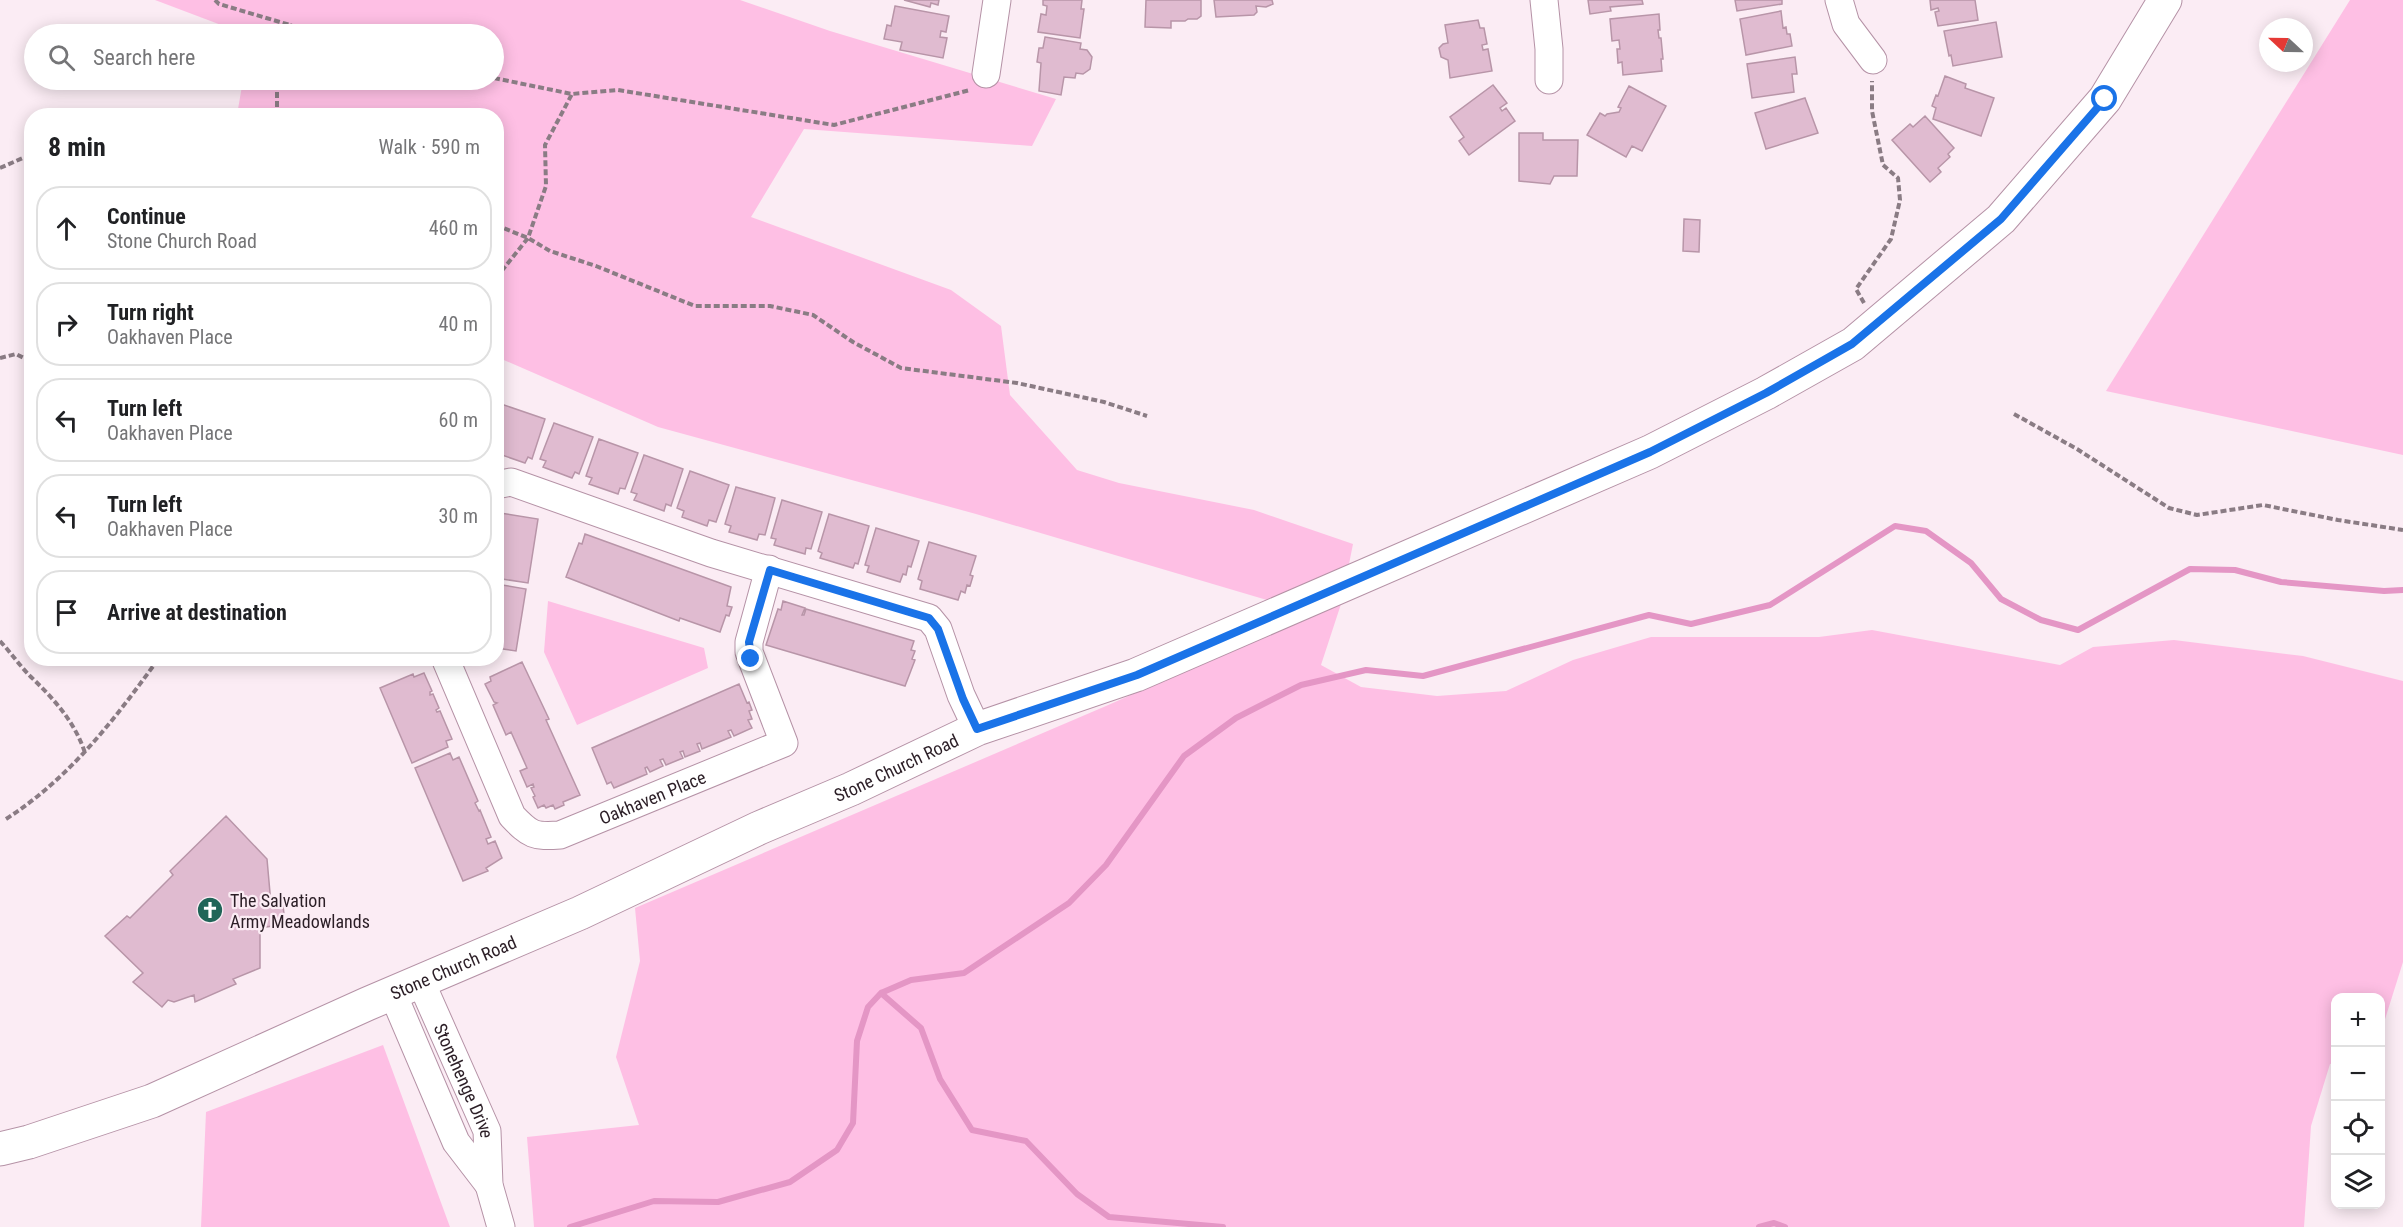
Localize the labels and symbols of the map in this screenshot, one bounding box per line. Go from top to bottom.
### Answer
north arrow [2259,18,2313,72]
route start [2091,85,2117,111]
route end [737,645,763,671]
street label: Stone Church Road [831,729,962,806]
street label: Oakhaven Place [596,766,709,828]
place label: The Salvation Army Meadowlands [230,890,370,932]
church icon: The Salvation Army Meadowlands [195,895,225,925]
street label: Stone Church Road [387,931,519,1003]
street label: Stonehenge Drive [430,1020,498,1138]

